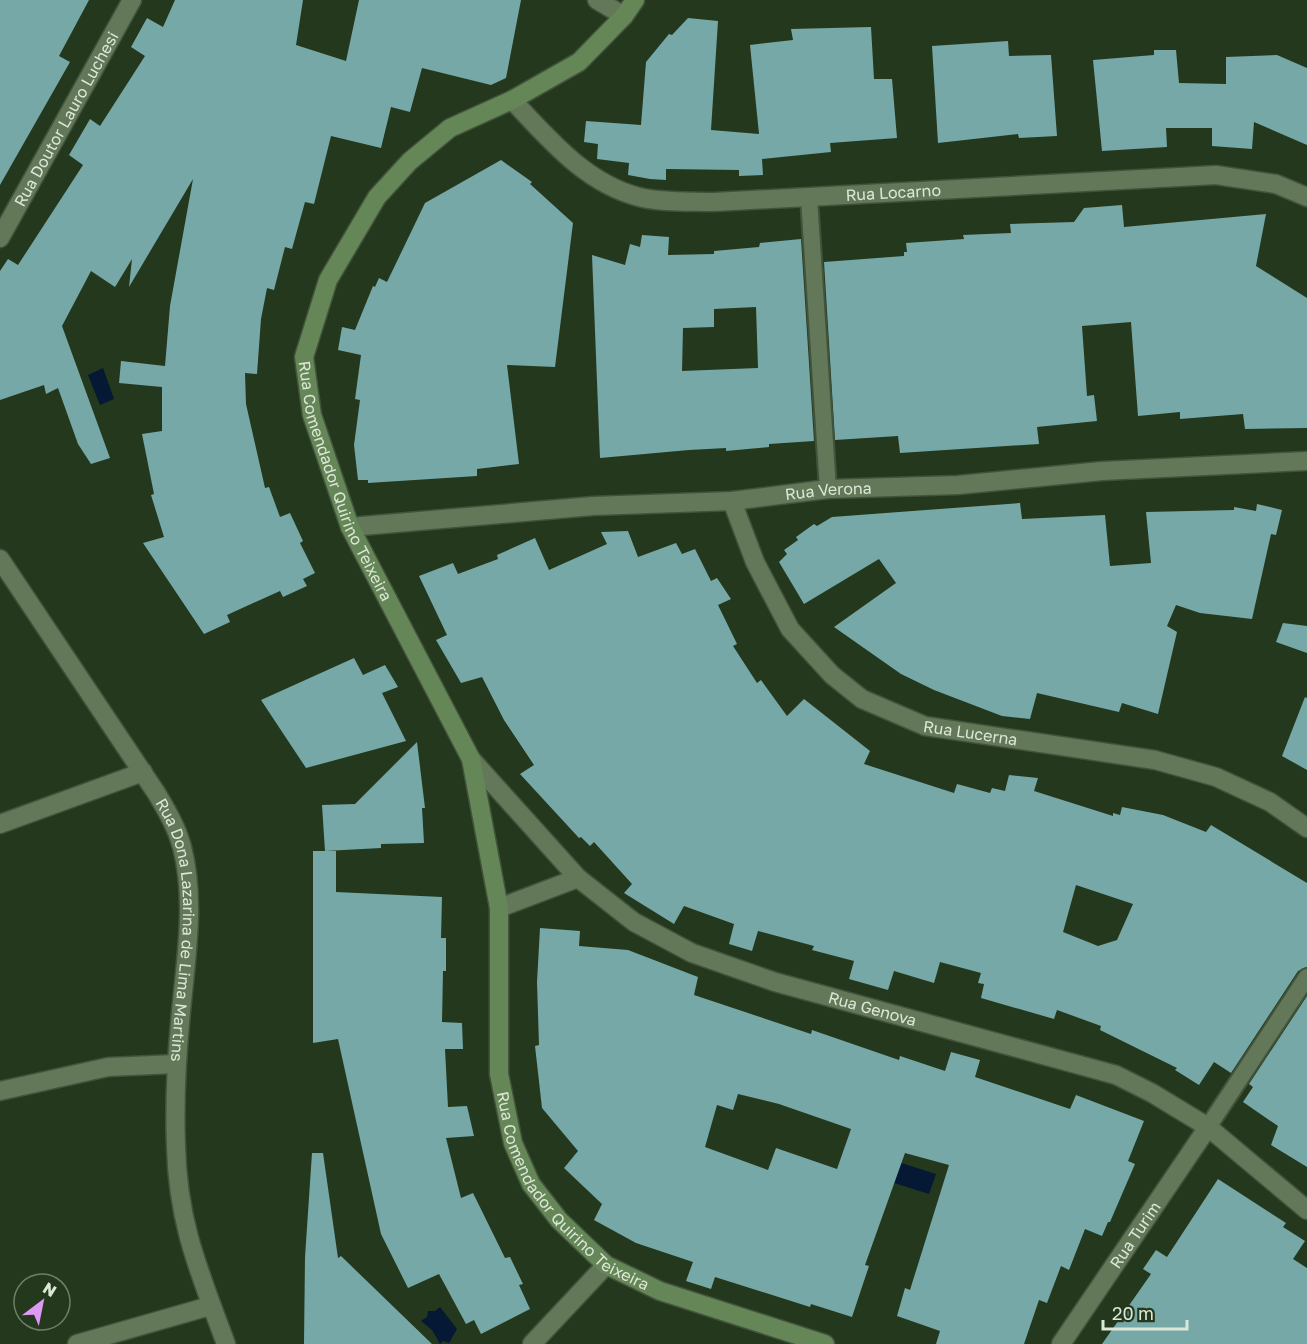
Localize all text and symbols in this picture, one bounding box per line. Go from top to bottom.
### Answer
street label: Rua Doutor Lauro Luchesi [9,28,122,210]
street label: Rua Locarno [845,180,941,205]
street label: Rua Comendador Quirino Teixeira [295,360,397,604]
street label: Rua Verona [784,478,872,504]
street label: Rua Lucerna [922,716,1019,750]
street label: Rua Dona Lazarina de Lima Martins [152,794,199,1062]
street label: Rua Genova [826,987,919,1030]
street label: Rua Comendador Quirino Teixeira [493,1090,653,1294]
street label: Rua Turim [1105,1198,1165,1272]
north arrow [12,1272,72,1332]
text: N [39,1278,60,1301]
scale bar [1103,1293,1187,1331]
text: 20 m [1112,1302,1154,1324]

